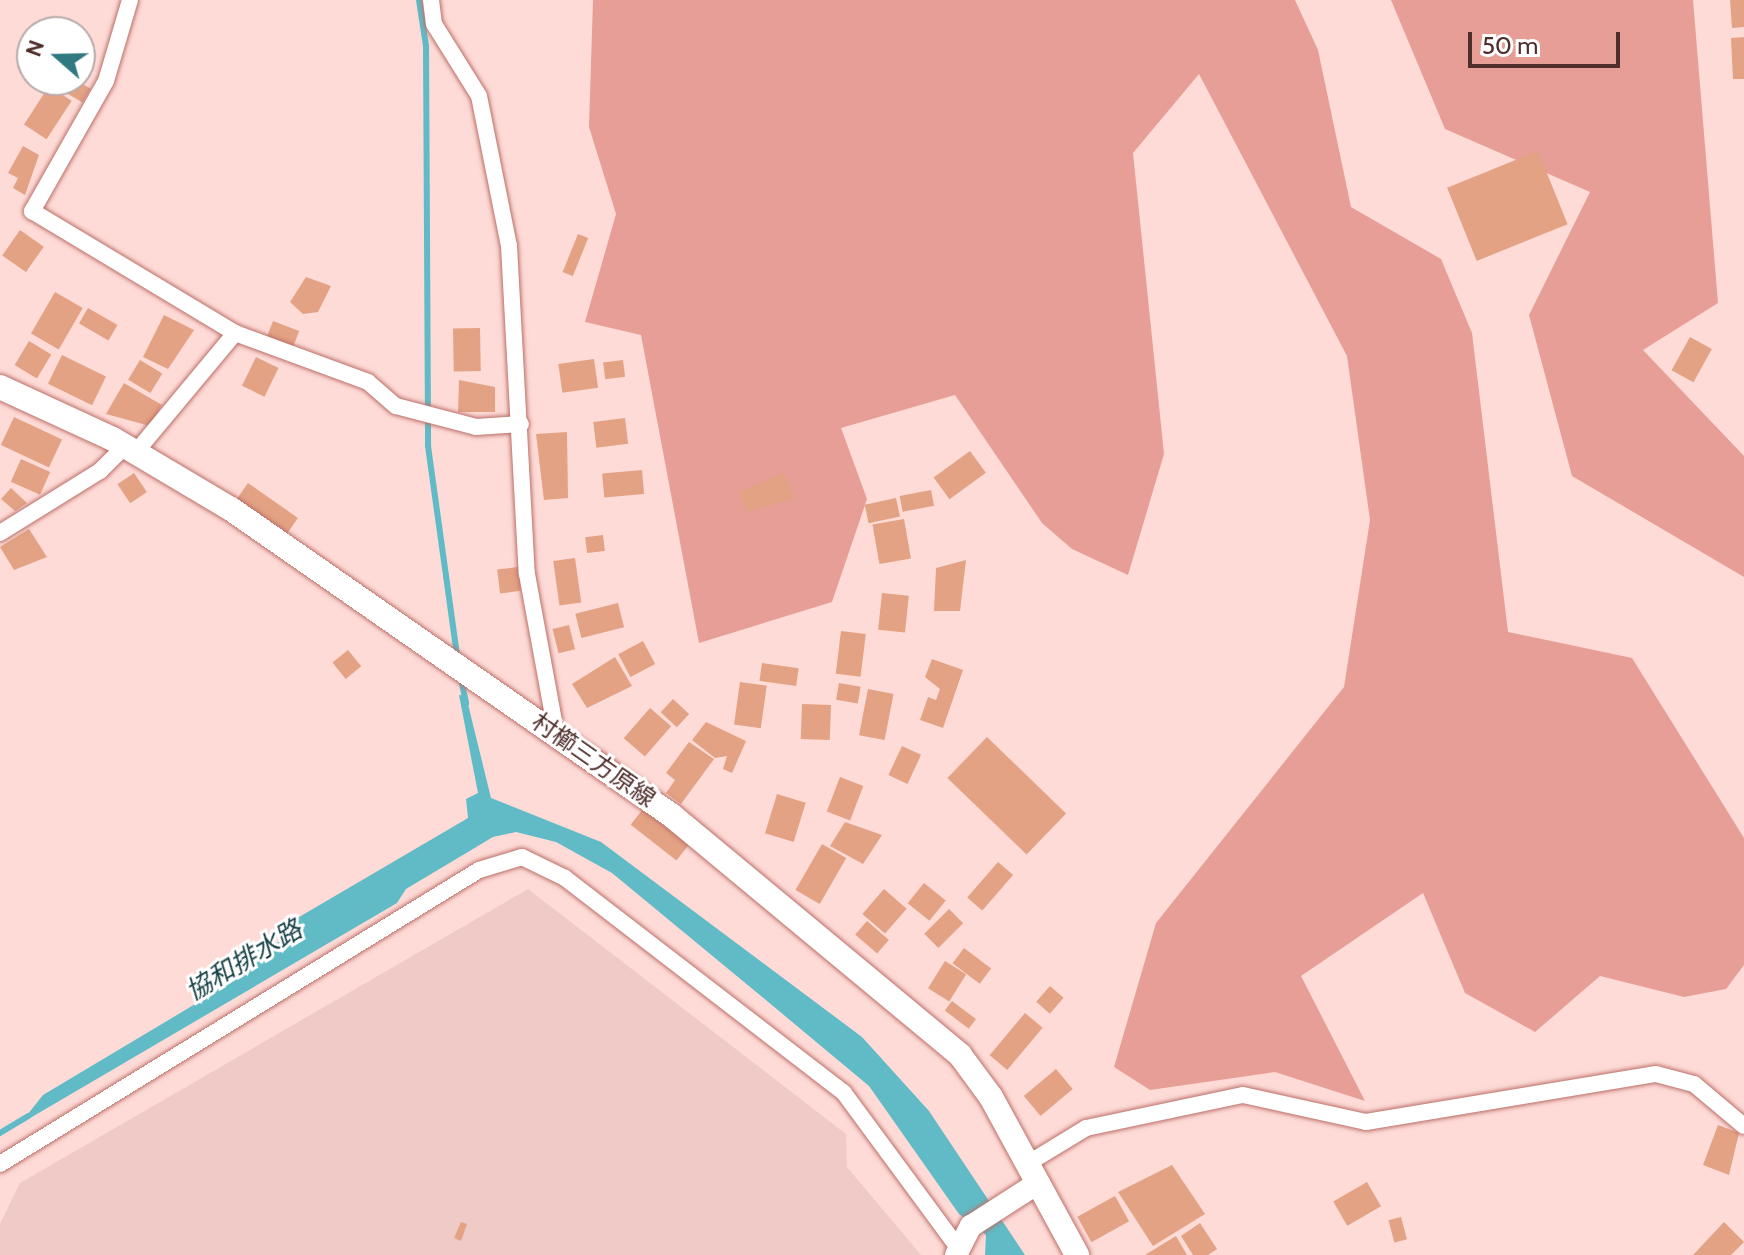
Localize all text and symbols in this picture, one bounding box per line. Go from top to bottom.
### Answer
north arrow [16,16,96,96]
scale bar [1472,16,1624,66]
text: 50 m [1482,31,1538,60]
text: N [20,36,50,60]
street label: 村櫛三方原線 [527,707,661,813]
water label: 協和排水路 [180,914,308,1008]

